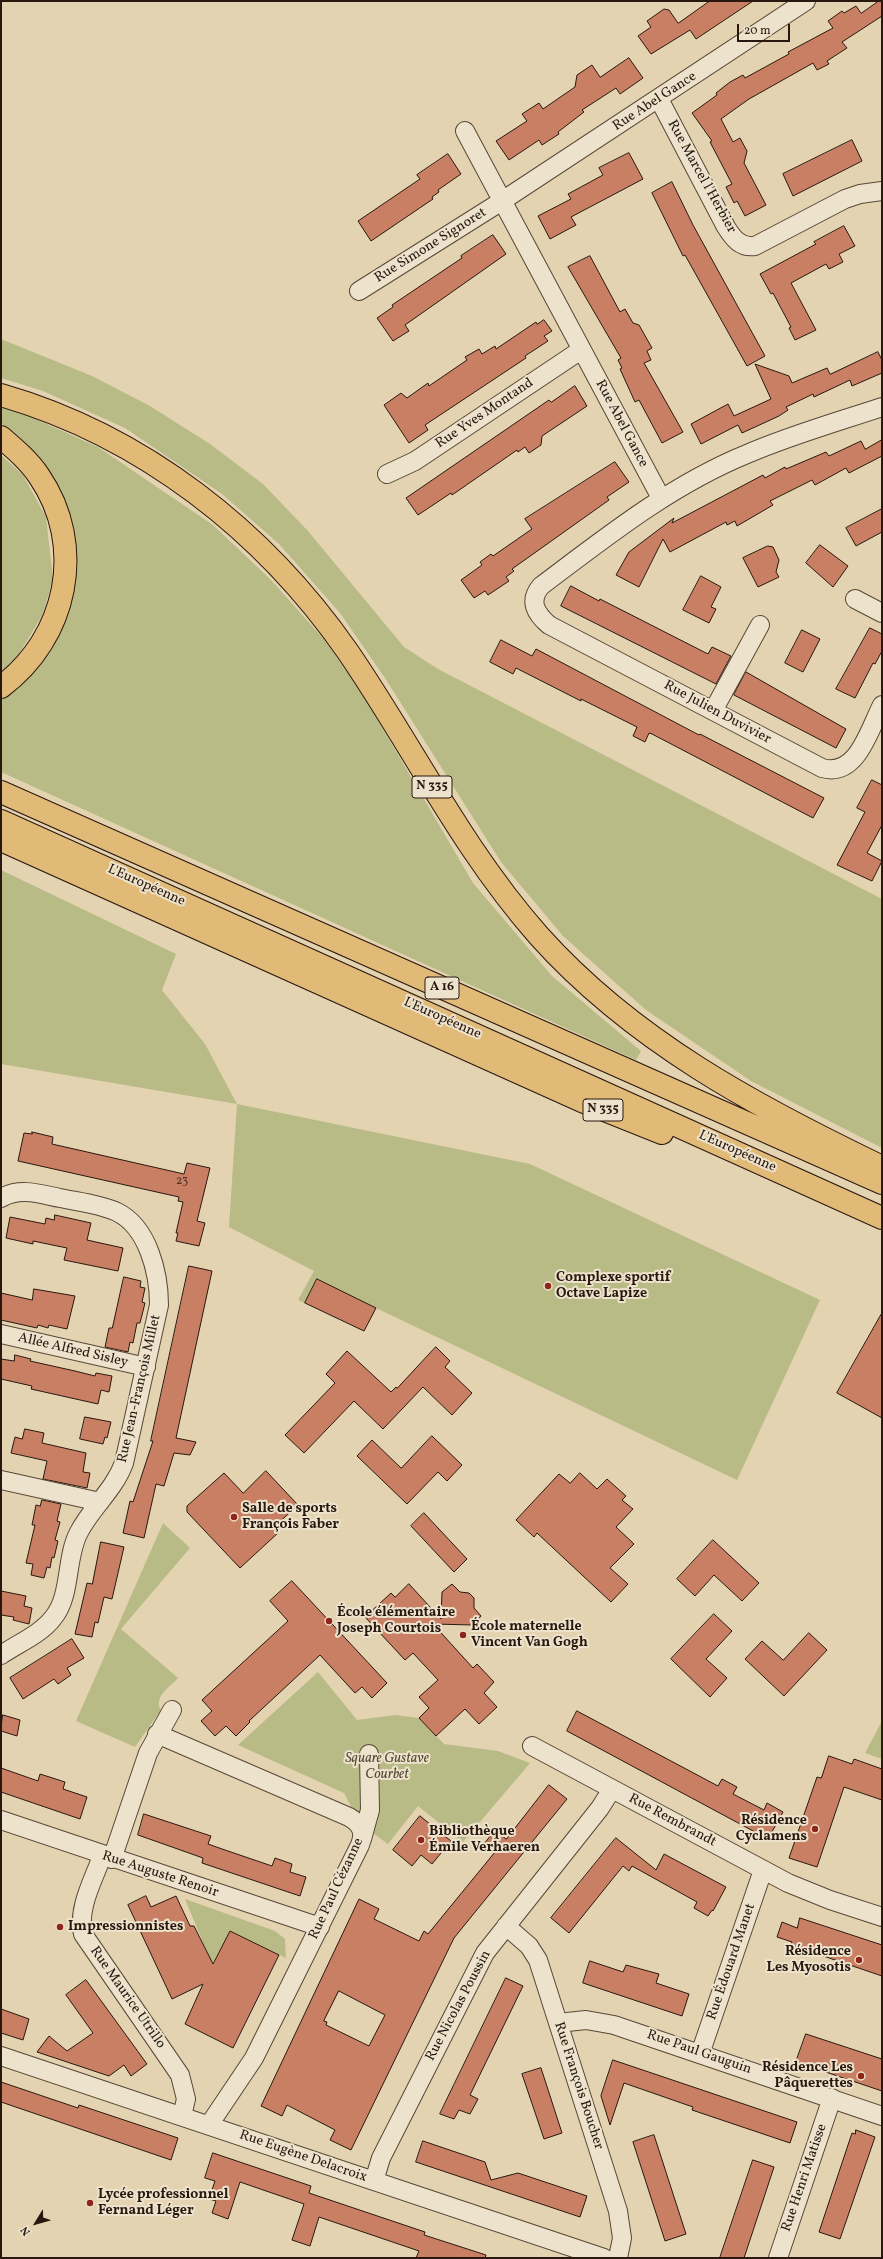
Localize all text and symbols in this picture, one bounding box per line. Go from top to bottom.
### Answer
scale bar [739,16,792,42]
text: 20 m [744,23,771,39]
street label: Rue Abel Gance [610,69,700,135]
street label: Rue Marcel l'Herbier [663,117,739,237]
street label: Rue Simone Signoret [372,205,490,287]
street label: Rue Yves Montand [433,375,537,453]
street label: Rue Abel Gance [591,377,651,471]
street label: Rue Julien Duvivier [661,678,773,748]
road number: N 335 [412,776,452,798]
street label: L'Européenne [105,861,187,911]
road number: A 16 [425,977,459,999]
street label: L'Européenne [401,994,483,1044]
road number: N 335 [583,1099,623,1121]
street label: L'Européenne [696,1127,778,1177]
house number: 23 [176,1175,188,1189]
place label: Complexe sportif Octave Lapize [556,1270,670,1302]
marker: Complexe sportif Octave Lapize [543,1281,553,1291]
street label: Rue Jean-François Millet [115,1313,165,1465]
street label: Allée Alfred Sisley [16,1330,130,1372]
place label: Salle de sports François Faber [242,1501,339,1534]
marker: Salle de sports François Faber [229,1512,239,1522]
place label: École élémentaire Joseph Courtois [337,1605,455,1638]
marker: École élémentaire Joseph Courtois [324,1616,334,1626]
place label: École maternelle Vincent Van Gogh [471,1619,588,1652]
marker: École maternelle Vincent Van Gogh [458,1630,468,1640]
park label: Square Gustave Courbet [345,1751,429,1784]
street label: Rue Rembrandt [625,1791,719,1851]
place label: Résidence Cyclamens [736,1813,807,1846]
place label: Bibliothèque Émile Verhaeren [429,1824,540,1856]
marker: Résidence Cyclamens [810,1824,820,1834]
marker: Bibliothèque Émile Verhaeren [416,1835,426,1845]
street label: Rue Paul Cézanne [306,1836,368,1942]
street label: Rue Auguste Renoir [100,1848,220,1902]
street label: Rue Édouard Manet [704,1902,760,2022]
place label: Impressionnistes [68,1919,183,1935]
marker: Impressionnistes [55,1922,65,1932]
street label: Rue Maurice Utrillo [85,1944,169,2052]
place label: Résidence Les Myosotis [766,1944,851,1976]
street label: Rue Nicolas Poussin [423,1948,495,2064]
marker: Résidence Les Myosotis [854,1955,864,1965]
street label: Rue François Boucher [549,2020,607,2152]
street label: Rue Paul Gauguin [644,2027,754,2079]
place label: Résidence Les Pâquerettes [762,2060,853,2092]
marker: Résidence Les Pâquerettes [856,2071,866,2081]
street label: Rue Henri Matisse [779,2122,831,2234]
street label: Rue Eugène Delacroix [237,2127,369,2187]
place label: Lycée professionnel Fernand Léger [98,2187,228,2220]
marker: Lycée professionnel Fernand Léger [85,2198,95,2208]
north arrow [16,2203,56,2243]
text: N [18,2223,34,2238]

